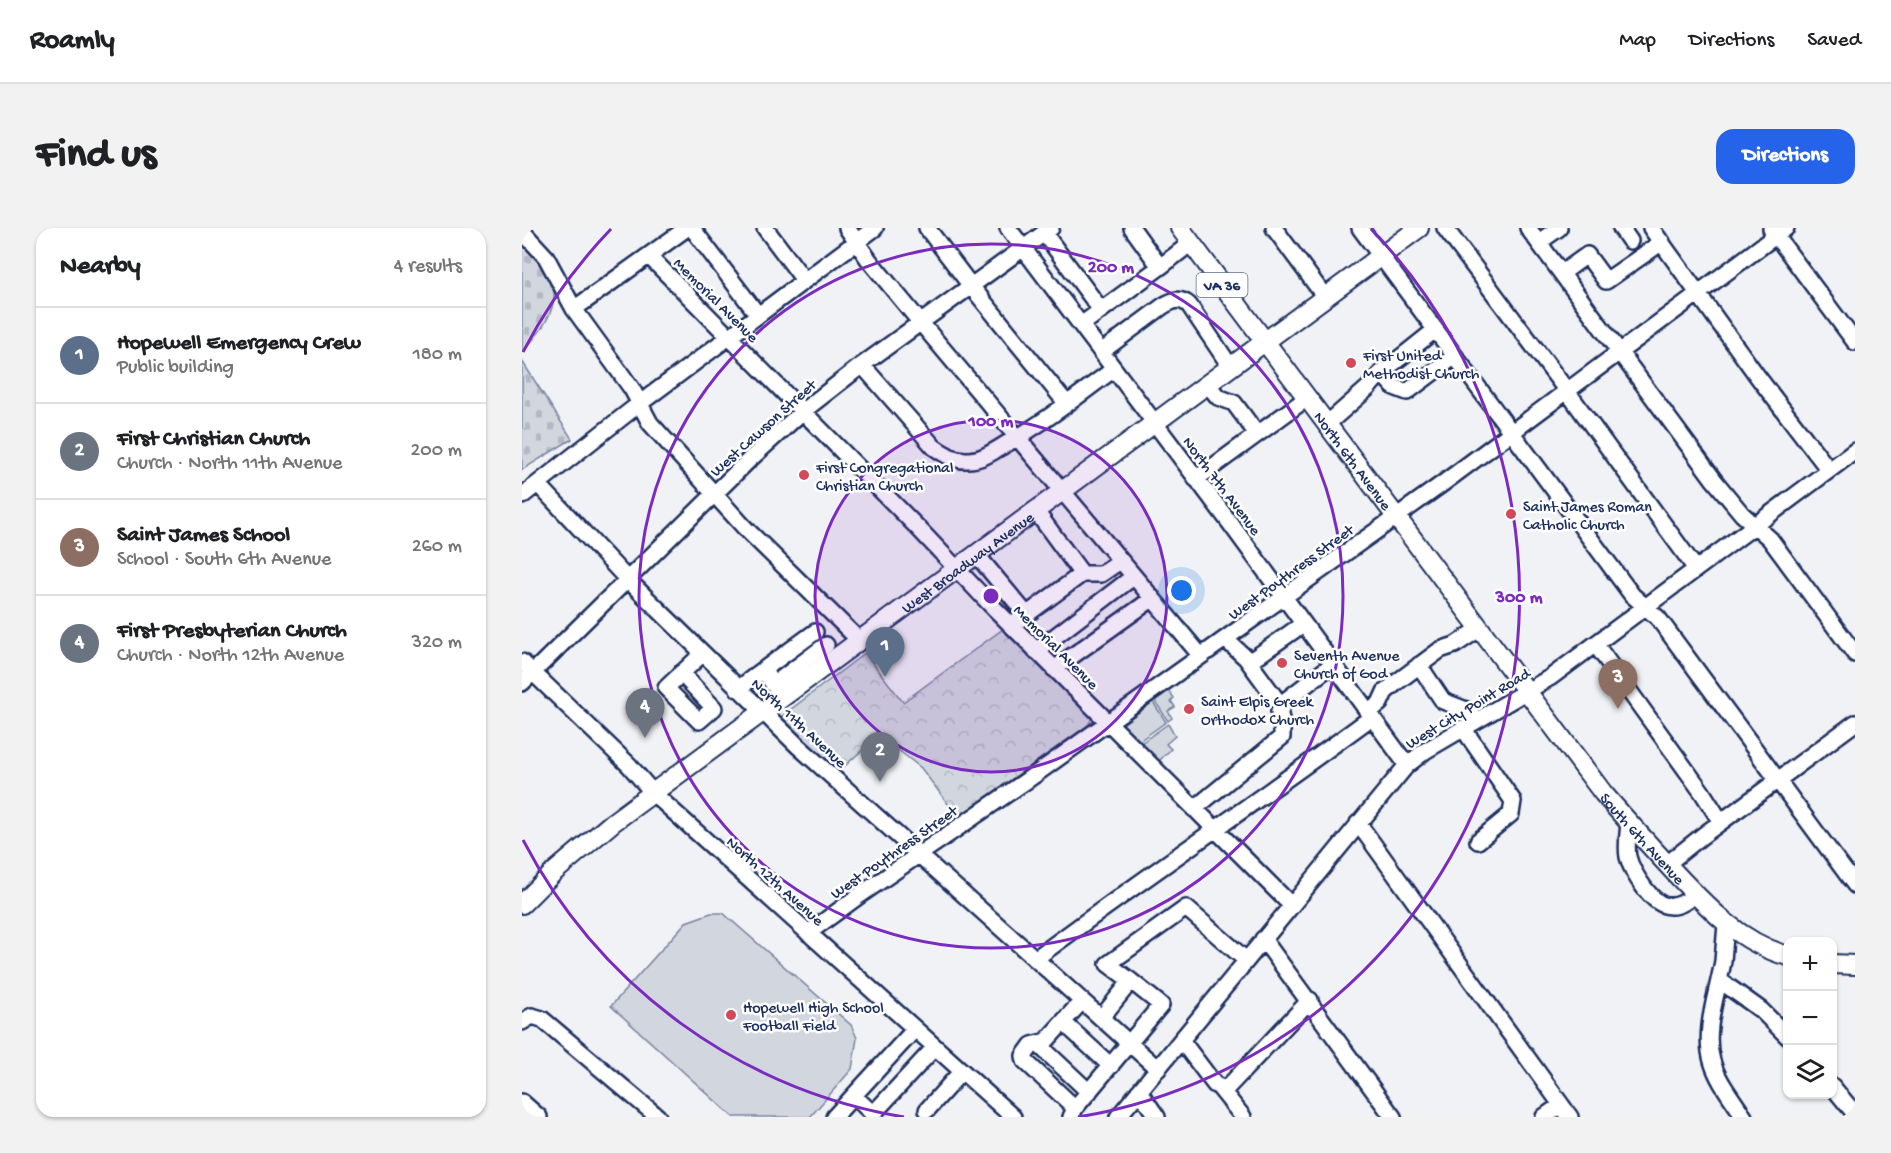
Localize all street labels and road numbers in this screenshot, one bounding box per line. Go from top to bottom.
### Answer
street label: Memorial Avenue [668,255,762,348]
road number: VA 36 [1196,273,1248,297]
street label: West Cawson Street [707,376,822,482]
street label: North 6th Avenue [1308,409,1395,516]
street label: North 7th Avenue [1177,434,1264,541]
street label: West Broadway Avenue [899,509,1039,619]
street label: West Poythress Street [1226,521,1360,626]
street label: Memorial Avenue [1008,602,1102,695]
street label: West City Point Road [1403,664,1536,755]
street label: North 11th Avenue [746,676,850,774]
street label: South 6th Avenue [1594,790,1688,891]
street label: West Poythress Street [828,802,963,905]
street label: North 12th Avenue [721,834,827,932]

